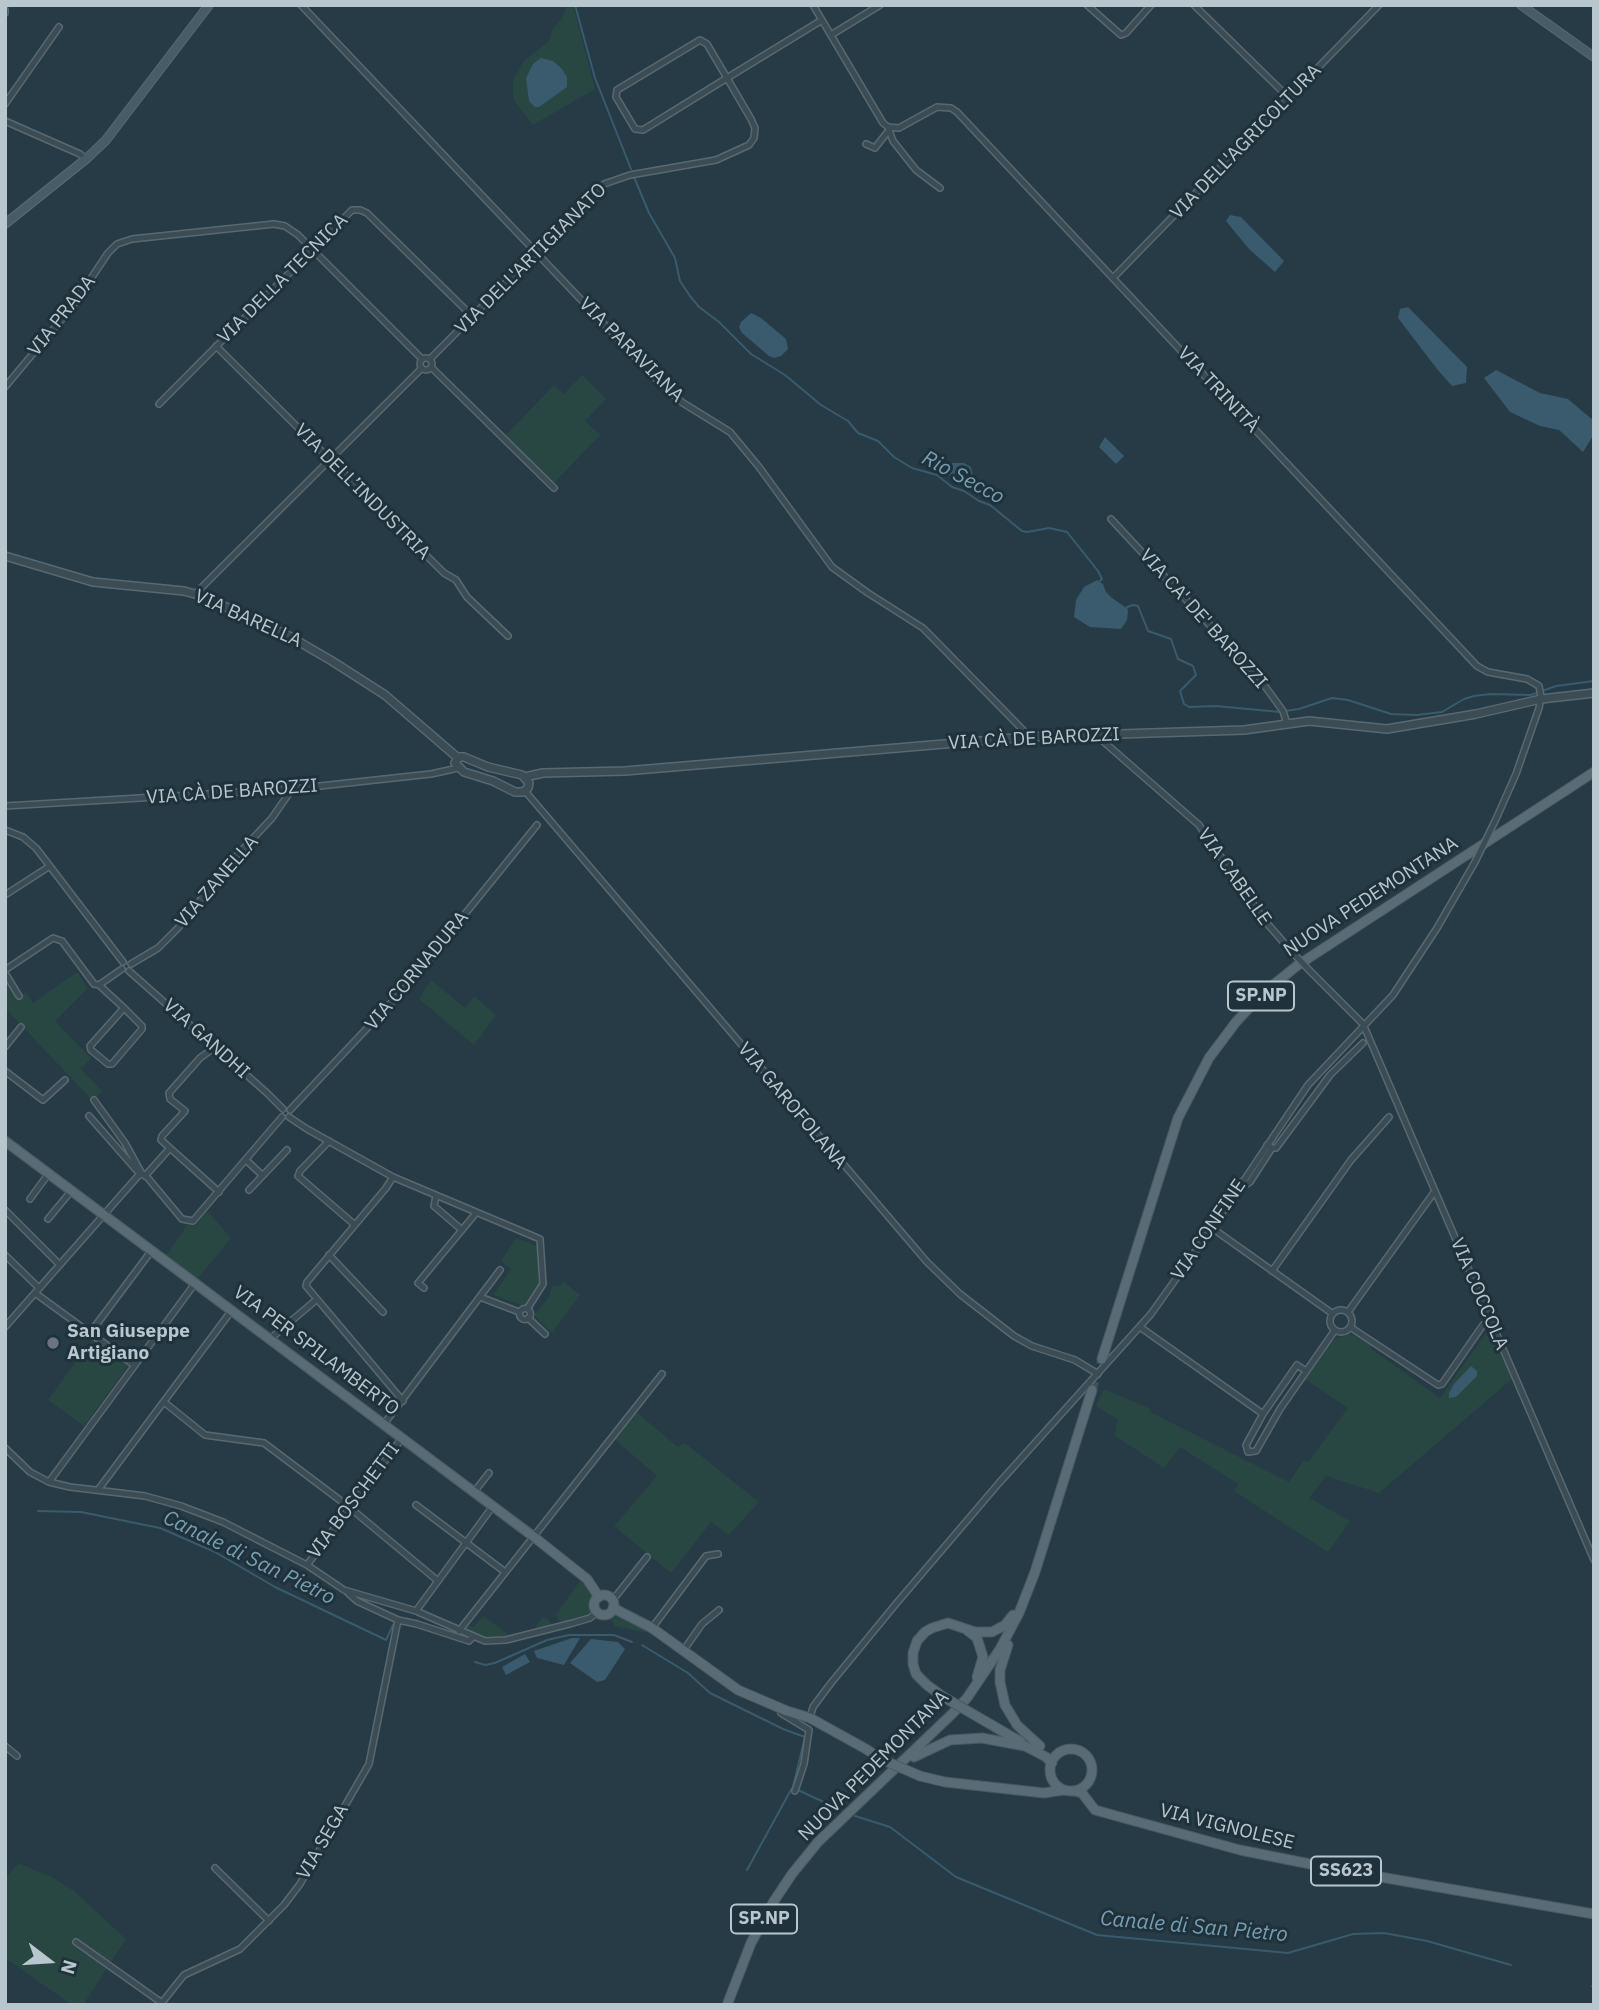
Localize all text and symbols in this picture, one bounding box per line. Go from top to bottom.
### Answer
street label: VIA DELL'AGRICOLTURA [1166,60,1326,224]
street label: VIA DELL'ARTIGIANATO [451,179,611,339]
street label: VIA DELLA TECNICA [213,209,353,349]
street label: VIA PRADA [23,271,101,361]
street label: VIA PARAVIANA [574,293,688,407]
street label: VIA TRINITÀ [1172,342,1264,438]
street label: VIA DELL’INDUSTRIA [289,419,435,565]
water label: Rio Secco [917,446,1009,510]
street label: VIA CA' DE' BAROZZI [1134,544,1272,694]
street label: VIA BARELLA [191,585,305,653]
street label: VIA CÀ DE BAROZZI [948,723,1120,755]
street label: VIA CÀ DE BAROZZI [146,775,318,809]
street label: VIA CABELLE [1192,824,1276,930]
street label: VIA ZANELLA [171,831,263,933]
street label: NUOVA PEDEMONTANA [1280,832,1462,962]
street label: VIA CORNADURA [361,907,473,1035]
road number: SP.NP [1228,981,1294,1010]
street label: VIA GANDHI [158,994,254,1084]
street label: VIA GAROFOLANA [732,1038,852,1174]
street label: VIA CONFINE [1167,1175,1251,1285]
street label: VIA COCCOLA [1445,1235,1513,1353]
street label: VIA PER SPILAMBERTO [229,1281,403,1421]
place label: San Giuseppe Artigiano [67,1321,190,1365]
marker: San Giuseppe Artigiano [45,1335,61,1351]
street label: VIA BOSCHETTI [303,1439,405,1563]
water label: Canale di San Pietro [159,1505,339,1611]
street label: NUOVA PEDEMONTANA [794,1686,954,1846]
street label: VIA VIGNOLESE [1157,1799,1297,1855]
street label: VIA SEGA [292,1800,354,1884]
road number: SS623 [1311,1856,1381,1885]
road number: SP.NP [731,1905,797,1934]
water label: Canale di San Pietro [1099,1906,1289,1948]
north arrow [14,1926,84,1996]
text: N [56,1957,83,1977]

